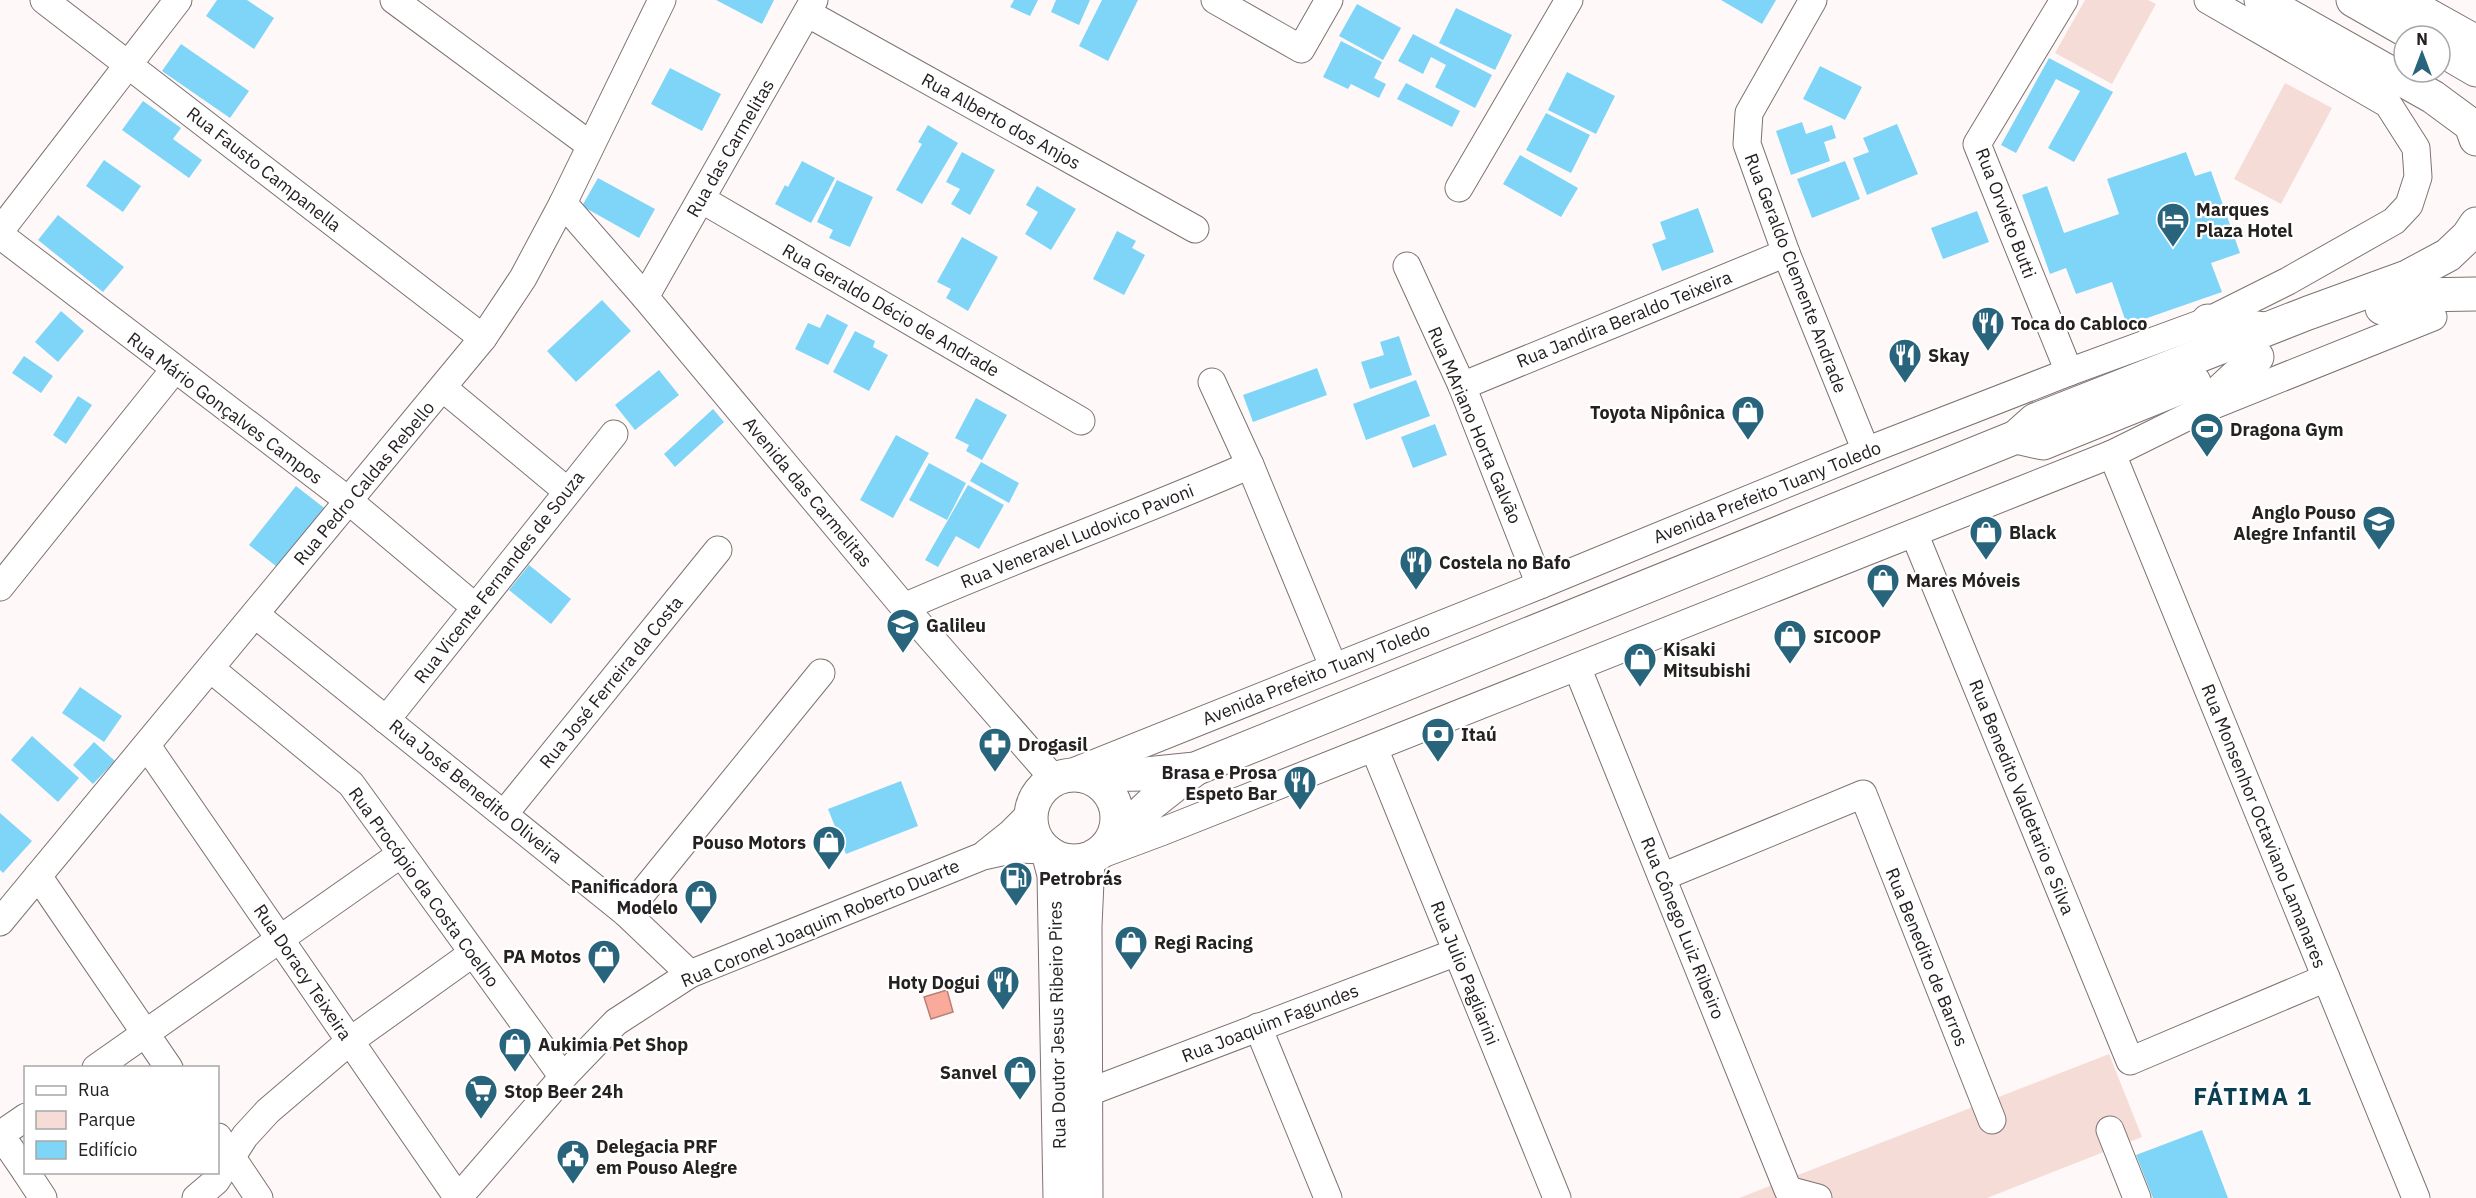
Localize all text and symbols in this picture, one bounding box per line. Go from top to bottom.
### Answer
north arrow [2392,24,2452,84]
text: N [2416,29,2428,49]
street label: Rua Alberto dos Anjos [917,68,1085,174]
street label: Rua das Carmelitas [681,75,779,221]
street label: Rua Fausto Campanella [182,101,346,237]
street label: Rua Orvieto Butti [1971,145,2041,281]
street label: Rua Geraldo Clemente Andrade [1740,150,1852,396]
place label: Marques Plaza Hotel [2196,198,2293,242]
hotel icon: Marques Plaza Hotel [2155,201,2191,248]
street label: Rua Geraldo Décio de Andrade [778,238,1004,382]
street label: Rua Jandira Beraldo Teixeira [1513,265,1735,373]
restaurant icon: Toca do Cabloco [1970,305,2006,352]
place label: Toca do Cabloco [2011,312,2148,335]
street label: Rua MAriano Horta Galvão [1423,323,1527,527]
street label: Rua Mário Gonçalves Campos [123,327,327,489]
restaurant icon: Skay [1887,337,1923,384]
place label: Skay [1928,344,1970,367]
shop icon: Toyota Nipônica [1730,394,1766,441]
street label: Rua Pedro Caldas Rebello [289,396,439,570]
place label: Toyota Nipônica [1590,401,1725,424]
sports icon: Dragona Gym [2189,411,2225,458]
street label: Avenida das Carmelitas [738,412,878,572]
place label: Dragona Gym [2230,418,2344,441]
street label: Avenida Prefeito Tuany Toledo [1650,436,1884,548]
street label: Rua Vicente Fernandes de Souza [409,466,589,688]
street label: Rua Veneravel Ludovico Pavoni [957,479,1197,593]
place label: Anglo Pouso Alegre Infantil [2233,501,2357,545]
school or university icon: Anglo Pouso Alegre Infantil [2361,504,2397,551]
shop icon: Black [1968,514,2004,561]
place label: Black [2009,521,2057,544]
restaurant icon: Costela no Bafo [1398,544,1434,591]
place label: Costela no Bafo [1439,551,1571,574]
shop icon: Mares Móveis [1865,562,1901,609]
place label: Mares Móveis [1906,569,2020,592]
street label: Rua José Ferreira da Costa [534,591,688,773]
school or university icon: Galileu [885,607,921,654]
place label: Galileu [926,614,986,637]
street label: Avenida Prefeito Tuany Toledo [1199,618,1433,730]
shop icon: SICOOP [1772,618,1808,665]
place label: SICOOP [1813,625,1881,648]
place label: Kisaki Mitsubishi [1663,638,1751,682]
shop icon: Kisaki Mitsubishi [1622,641,1658,688]
street label: Rua Benedito Valdetario e Silva [1964,676,2080,918]
street label: Rua Monsenhor Octaviano Lamanares [2196,680,2332,972]
street label: Rua José Benedito Oliveira [385,714,568,868]
bank icon: Itaú [1420,716,1456,763]
place label: Itaú [1461,723,1497,746]
pharmacy icon: Drogasil [977,726,1013,773]
place label: Drogasil [1018,733,1088,756]
place label: Brasa e Prosa Espeto Bar [1162,761,1277,805]
restaurant icon: Brasa e Prosa Espeto Bar [1282,764,1318,811]
street label: Rua Procópio da Costa Coelho [344,782,504,992]
shop icon: Pouso Motors [811,824,847,871]
place label: Pouso Motors [692,831,806,854]
street label: Rua Cônego Luiz Ribeiro [1636,834,1730,1022]
street label: Rua Coronel Joaquim Roberto Duarte [677,854,963,992]
fuel station icon: Petrobrás [998,860,1034,907]
street label: Rua Benedito de Barros [1881,864,1973,1050]
place label: Petrobrás [1039,867,1122,890]
place label: Panificadora Modelo [571,875,678,919]
shop icon: Panificadora Modelo [683,878,719,925]
street label: Rua Julio Pagliarini [1426,898,1504,1048]
street label: Rua Doracy Teixeira [249,900,357,1045]
street label: Rua Doutor Jesus Ribeiro Pires [1043,901,1071,1149]
shop icon: Regi Racing [1113,924,1149,971]
place label: Regi Racing [1154,931,1253,954]
shop icon: PA Motos [586,938,622,985]
place label: PA Motos [503,945,581,968]
restaurant icon: Hoty Dogui [985,964,1021,1011]
place label: Hoty Dogui [888,971,980,994]
street label: Rua Joaquim Fagundes [1178,979,1362,1067]
shop icon: Aukimia Pet Shop [497,1026,533,1073]
place label: Aukimia Pet Shop [538,1033,688,1056]
shop icon: Sanvel [1002,1054,1038,1101]
place label: Sanvel [940,1061,998,1084]
legend [24,1066,219,1174]
supermarket icon: Stop Beer 24h [463,1073,499,1120]
text: Rua [78,1078,110,1101]
place label: Stop Beer 24h [504,1080,623,1103]
district label: FÁTIMA 1 [2193,1080,2313,1112]
text: Parque [78,1108,136,1131]
place label: Delegacia PRF em Pouso Alegre [596,1135,737,1179]
text: Edifício [78,1138,137,1161]
public building icon: Delegacia PRF em Pouso Alegre [555,1138,591,1185]

